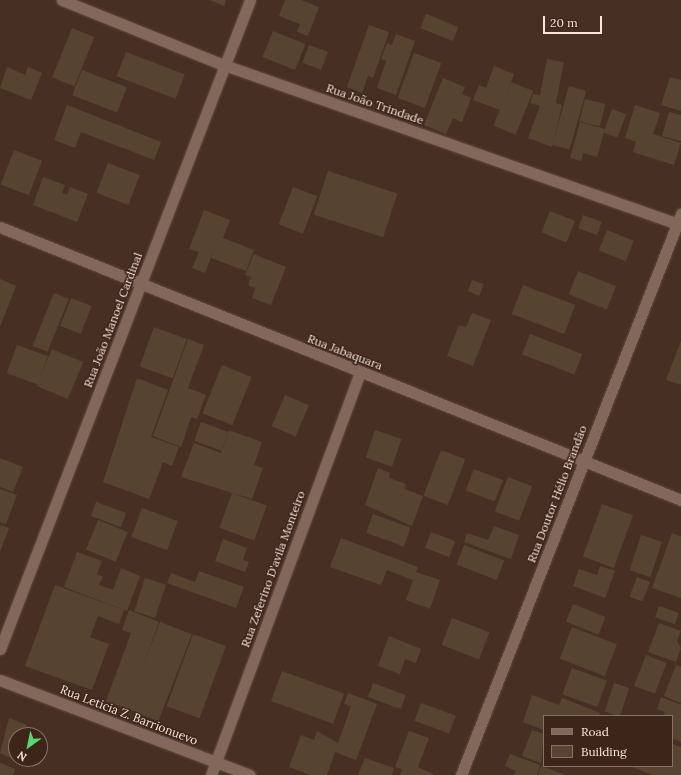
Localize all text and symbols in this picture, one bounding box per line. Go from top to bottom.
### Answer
scale bar [545,8,604,34]
text: 20 m [550,15,578,30]
street label: Rua João Trindade [324,81,426,127]
street label: Rua João Manoel Cardinal [81,251,145,389]
street label: Rua Jabaquara [305,331,385,373]
street label: Rua Doutor Hélio Brandão [524,423,590,565]
street label: Rua Zeferino D'avila Monteiro [238,489,308,649]
street label: Rua Leticia Z. Barrionuevo [58,682,200,748]
legend [543,715,673,767]
text: Road [581,724,609,739]
north arrow [8,727,48,767]
text: Building [581,744,627,759]
text: N [15,748,29,764]

